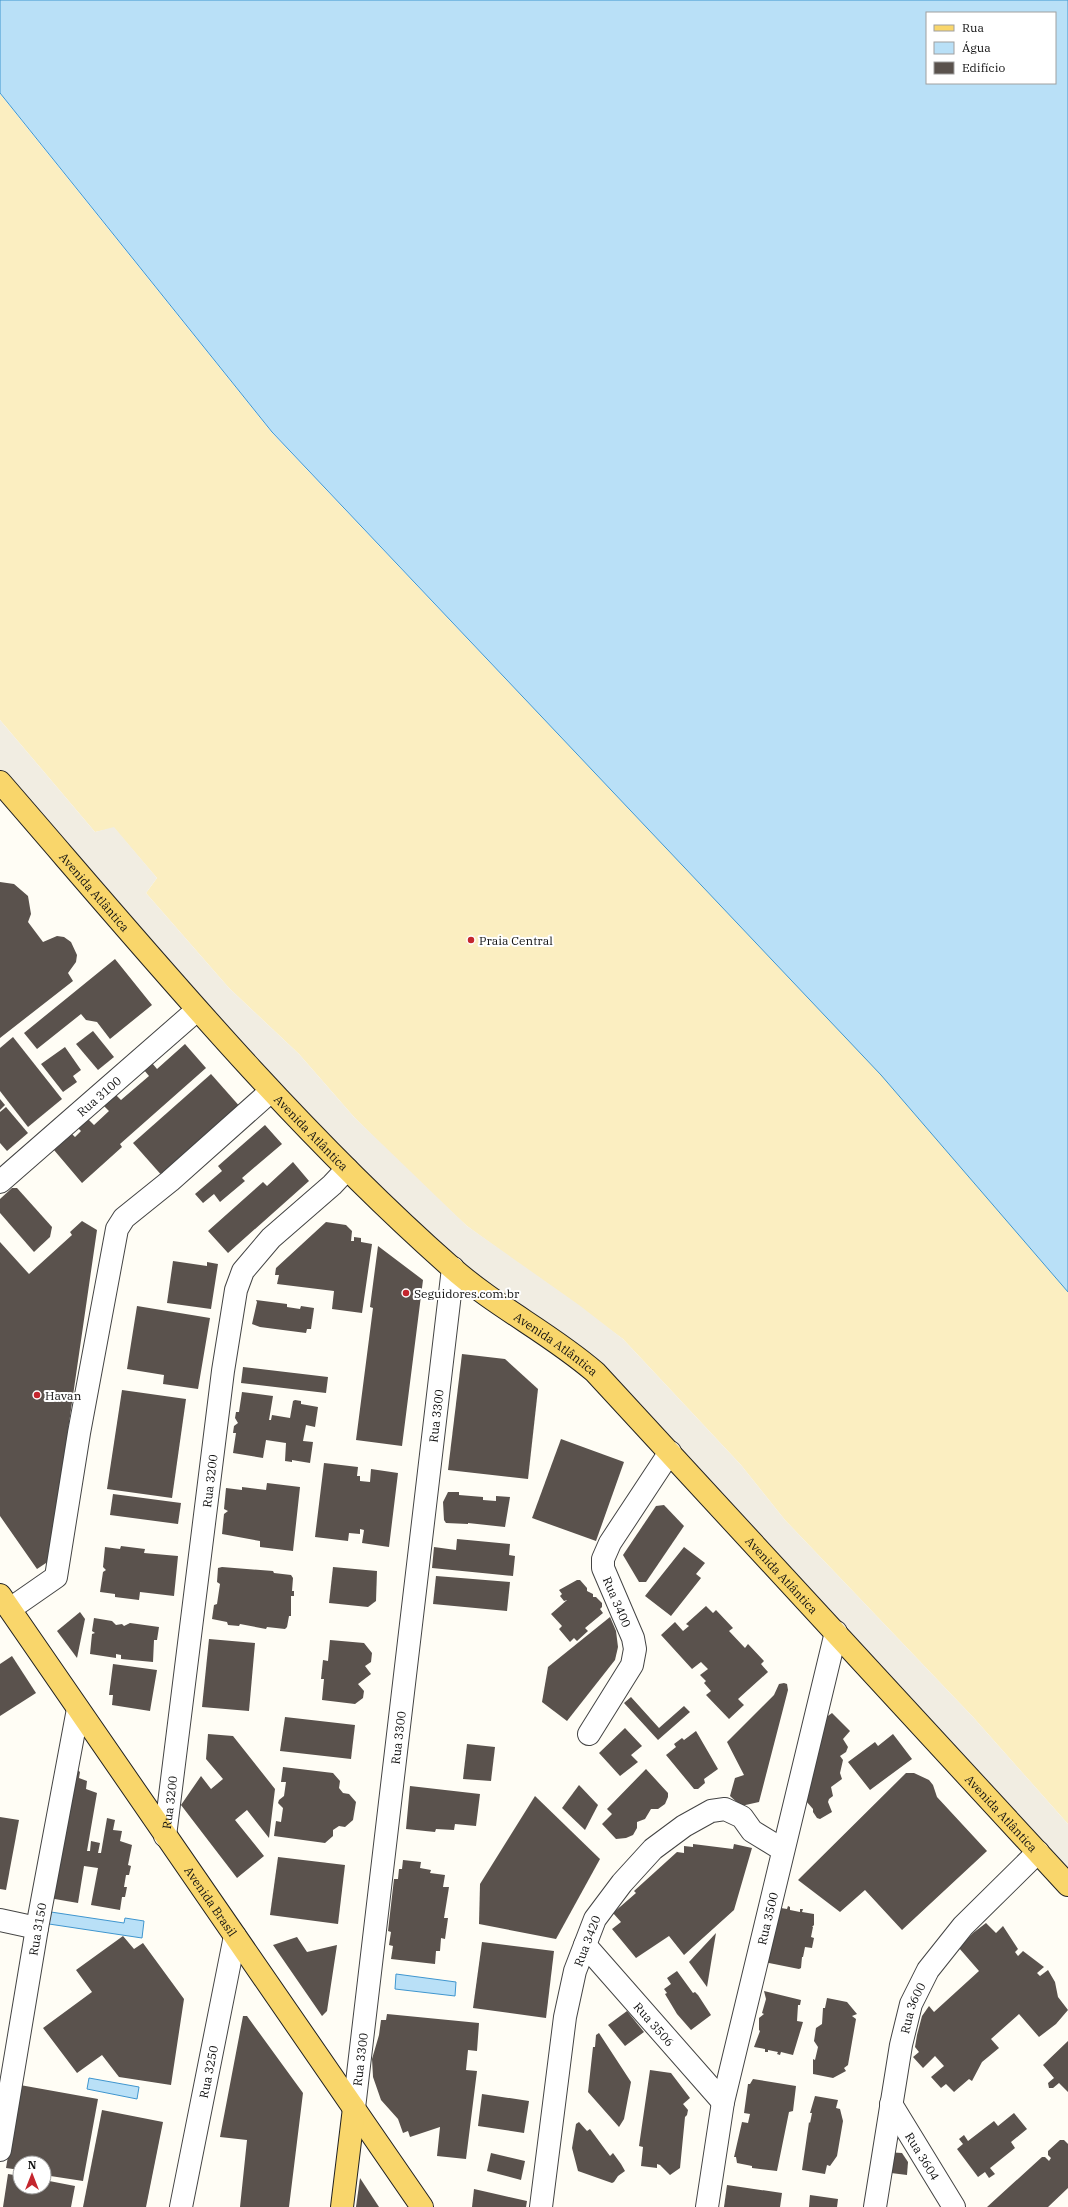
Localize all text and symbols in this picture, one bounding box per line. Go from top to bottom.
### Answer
legend [926,12,1056,84]
text: Rua [962,20,984,35]
text: Água [962,40,991,55]
text: Edifício [962,60,1006,75]
street label: Avenida Atlântica [56,849,133,935]
place label: Praia Central [479,933,553,948]
marker: Praia Central [466,935,476,945]
street label: Rua 3100 [74,1073,124,1119]
street label: Avenida Atlântica [272,1091,352,1174]
place label: Seguidores.com.br [414,1286,520,1301]
marker: Seguidores.com.br [401,1288,411,1298]
street label: Avenida Atlântica [511,1309,601,1379]
place label: Havan [45,1388,82,1403]
street label: Rua 3300 [425,1388,446,1443]
marker: Havan [32,1390,42,1400]
street label: Rua 3200 [199,1453,220,1508]
street label: Avenida Atlântica [743,1533,822,1617]
street label: Rua 3400 [600,1574,634,1630]
street label: Rua 3300 [387,1710,408,1765]
street label: Avenida Atlântica [962,1771,1041,1855]
street label: Rua 3200 [158,1775,180,1830]
street label: Avenida Brasil [182,1863,241,1940]
street label: Rua 3500 [754,1891,781,1946]
street label: Rua 3150 [25,1901,49,1957]
street label: Rua 3420 [570,1913,603,1968]
street label: Rua 3600 [897,1980,928,2035]
street label: Rua 3506 [631,1999,678,2049]
street label: Rua 3300 [349,2032,370,2087]
street label: Rua 3250 [195,2044,221,2099]
street label: Rua 3604 [902,2129,943,2183]
north arrow [12,2155,52,2195]
text: N [28,2158,37,2172]

